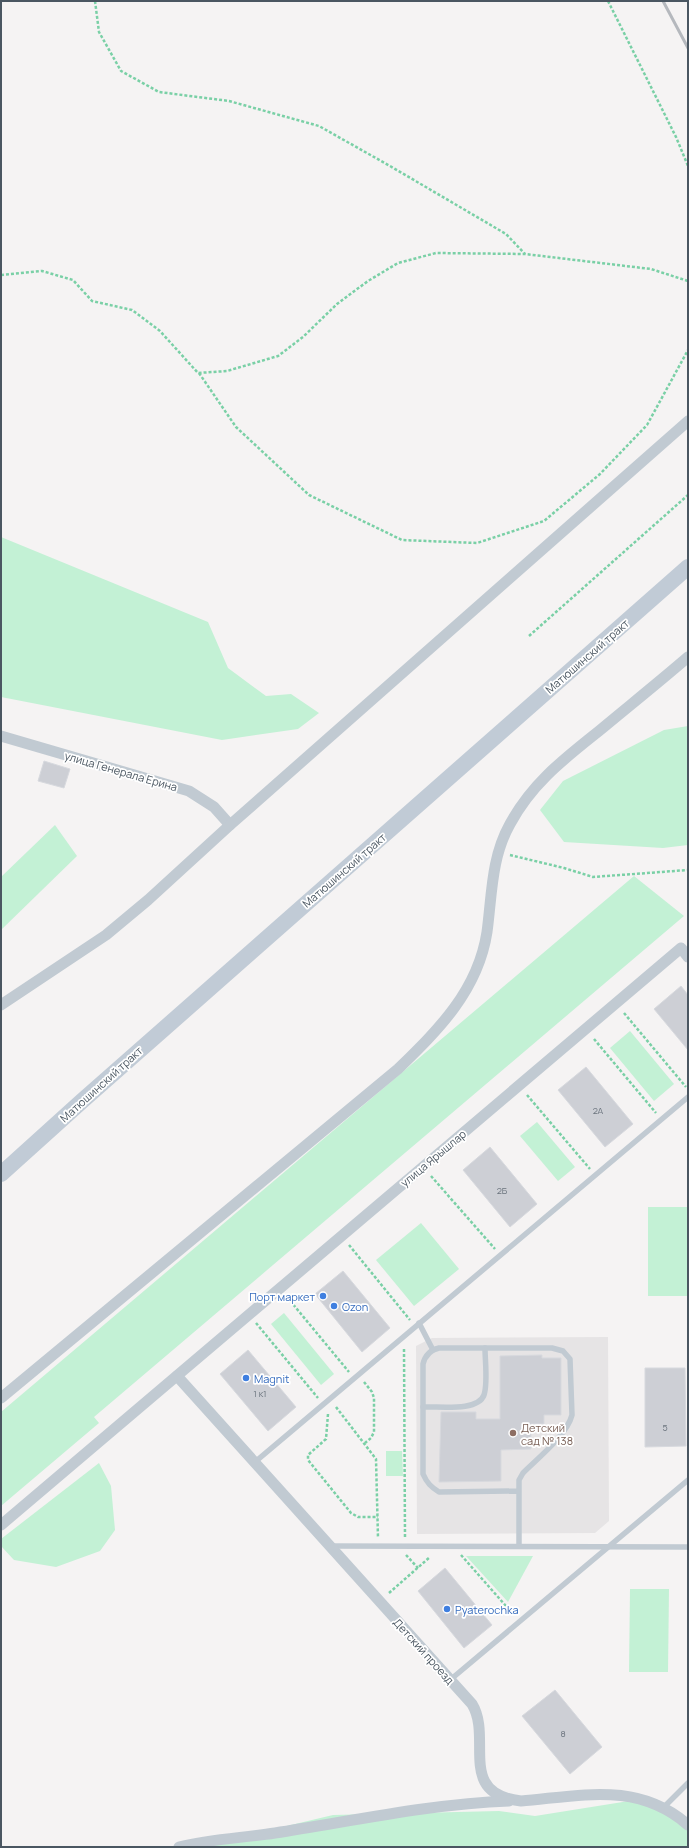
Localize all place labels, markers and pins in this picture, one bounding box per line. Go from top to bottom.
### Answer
place label: Порт маркет [249,1289,315,1304]
marker: Порт маркет [318,1291,328,1301]
place label: Ozon [342,1299,368,1314]
marker: Ozon [329,1301,339,1311]
place label: Magnit [254,1371,289,1386]
marker: Magnit [241,1373,251,1383]
place label: Детский сад № 138 [521,1420,573,1448]
marker: Детский сад № 138 [508,1428,518,1438]
place label: Pyaterochka [455,1602,519,1617]
marker: Pyaterochka [442,1604,452,1614]

